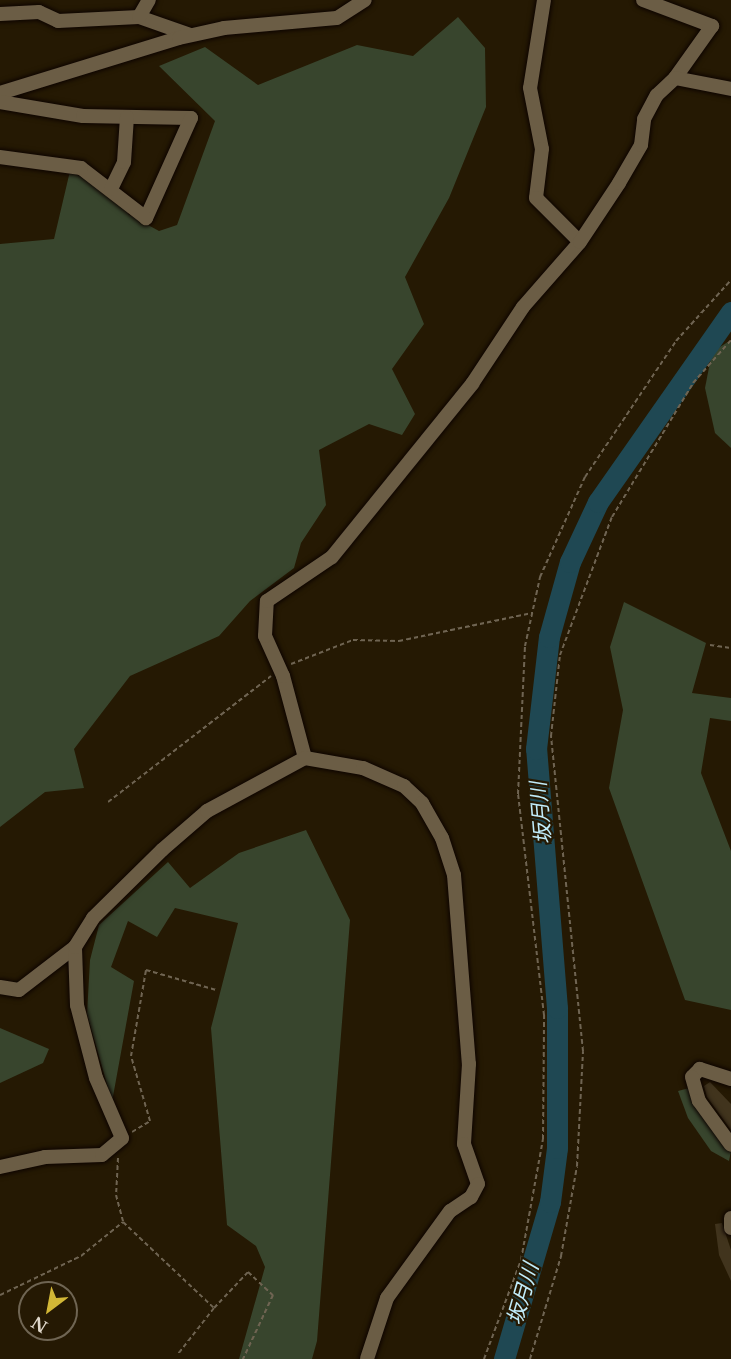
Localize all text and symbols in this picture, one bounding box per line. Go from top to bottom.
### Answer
water label: 坂月川 [526,781,556,845]
water label: 坂月川 [502,1260,544,1328]
north arrow [18,1281,78,1341]
text: N [28,1312,51,1337]

